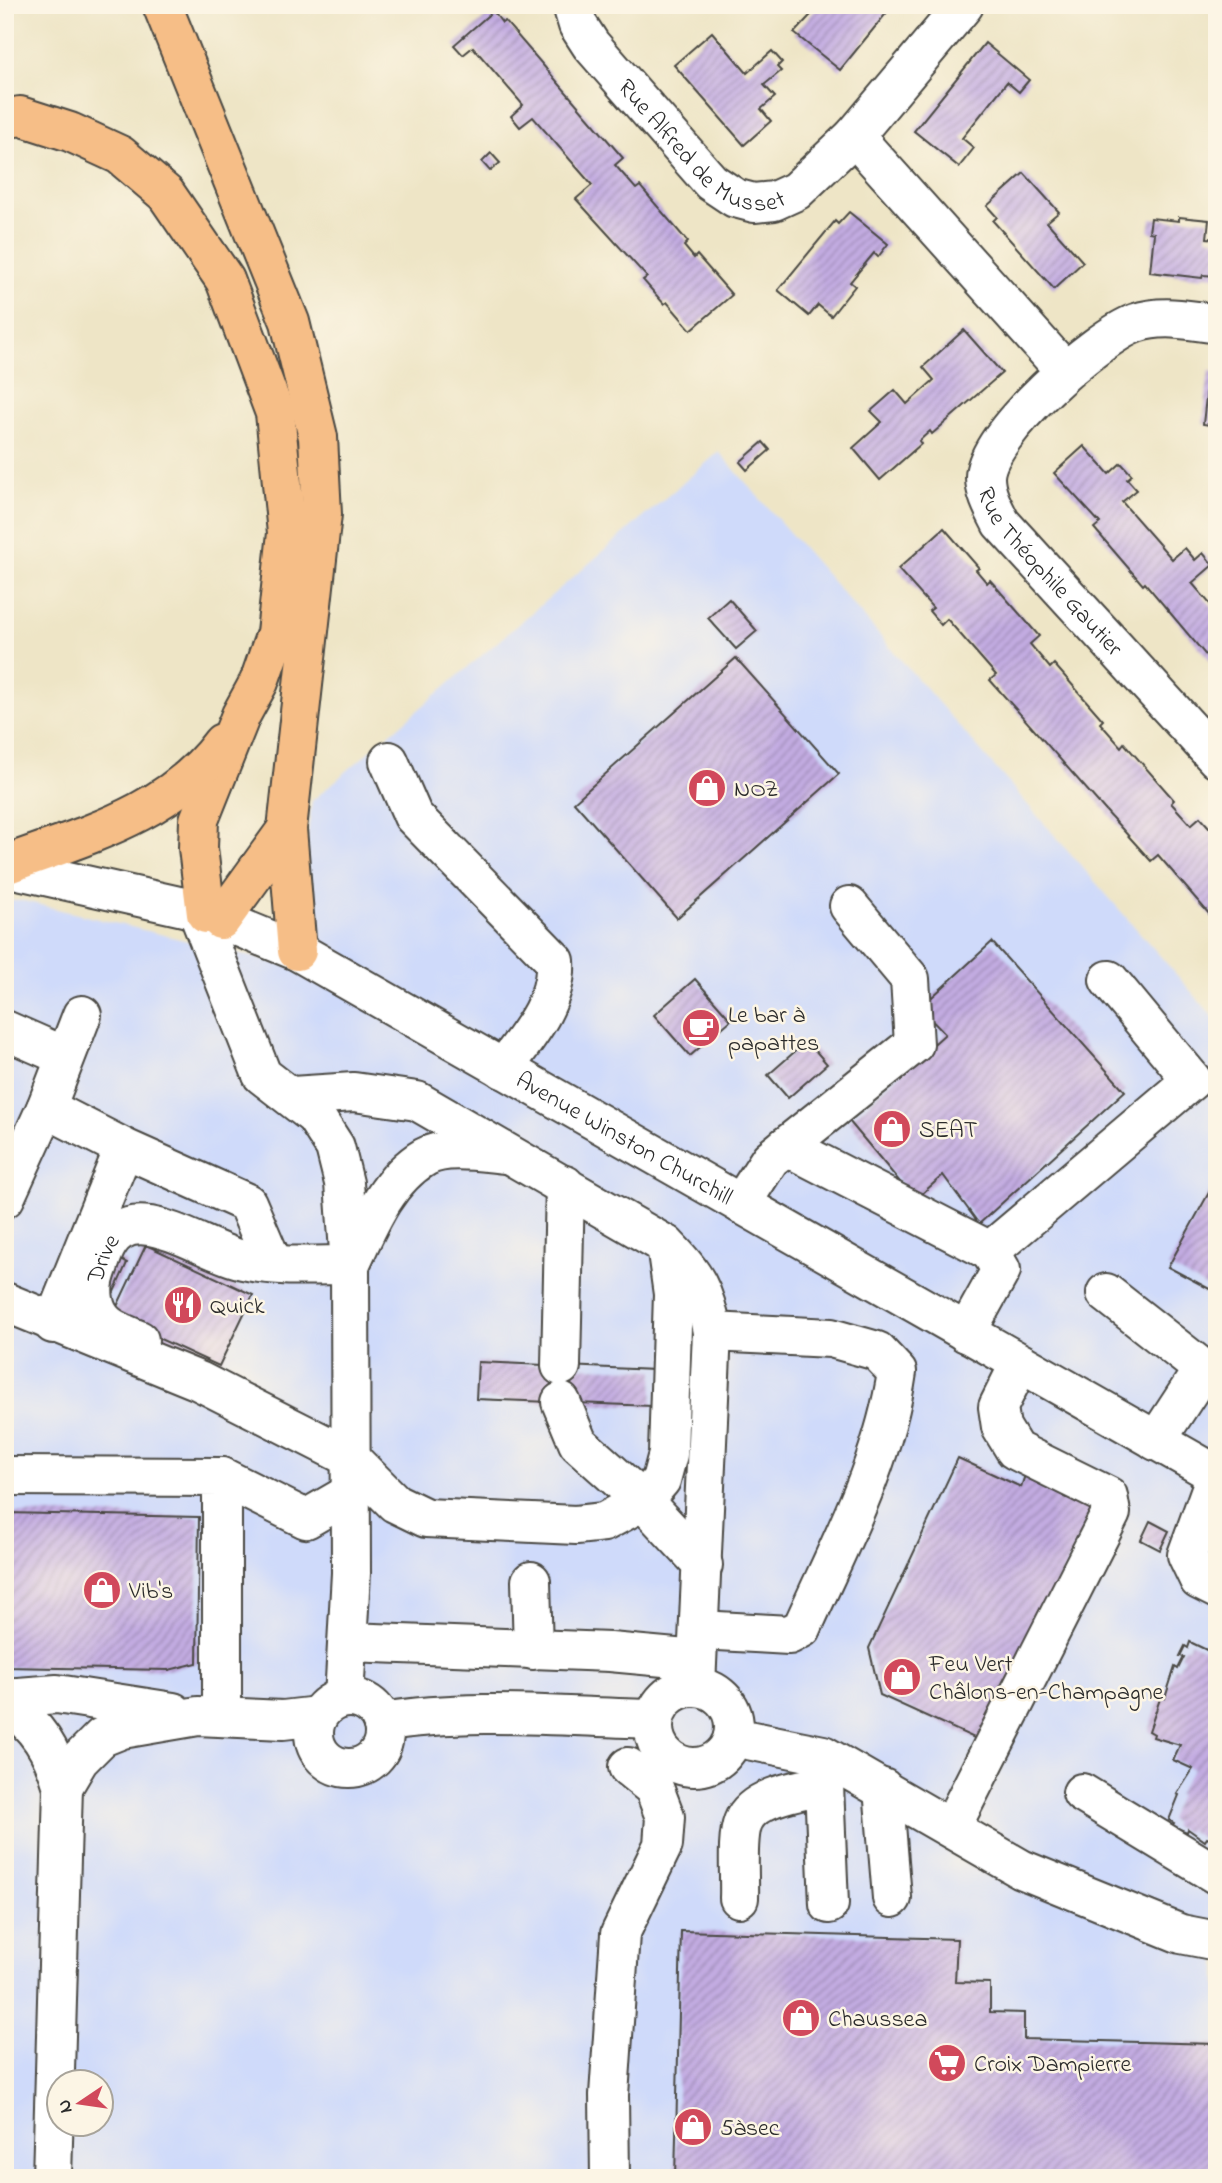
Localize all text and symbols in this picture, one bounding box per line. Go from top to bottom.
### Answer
street label: Rue Alfred de Musset [608,72,792,223]
street label: Rue Théophile Gautier [967,483,1130,666]
shop icon: NOZ [686,767,728,809]
place label: NOZ [734,773,778,808]
place label: Le bar à papattes [728,999,819,1062]
cafe icon: Le bar à papattes [680,1007,722,1049]
street label: Avenue Winston Churchill [509,1064,738,1216]
shop icon: SEAT [871,1108,913,1150]
place label: SEAT [919,1114,978,1149]
street label: Drive [79,1227,130,1289]
restaurant icon: Quick [162,1284,204,1326]
place label: Quick [210,1290,265,1325]
shop icon: Vib's [81,1569,123,1611]
place label: Vib's [128,1575,173,1610]
place label: Feu Vert Châlons-en-Champagne [928,1648,1163,1711]
shop icon: Feu Vert Châlons-en-Champagne [881,1656,923,1698]
shop icon: Chaussea [780,1997,822,2039]
place label: Chaussea [828,2003,927,2038]
supermarket icon: Croix Dampierre [926,2042,968,2084]
place label: Croix Dampierre [974,2048,1131,2083]
north arrow [46,2068,116,2138]
text: N [51,2097,80,2116]
shop icon: 5àsec [672,2106,714,2148]
place label: 5àsec [720,2112,780,2147]

